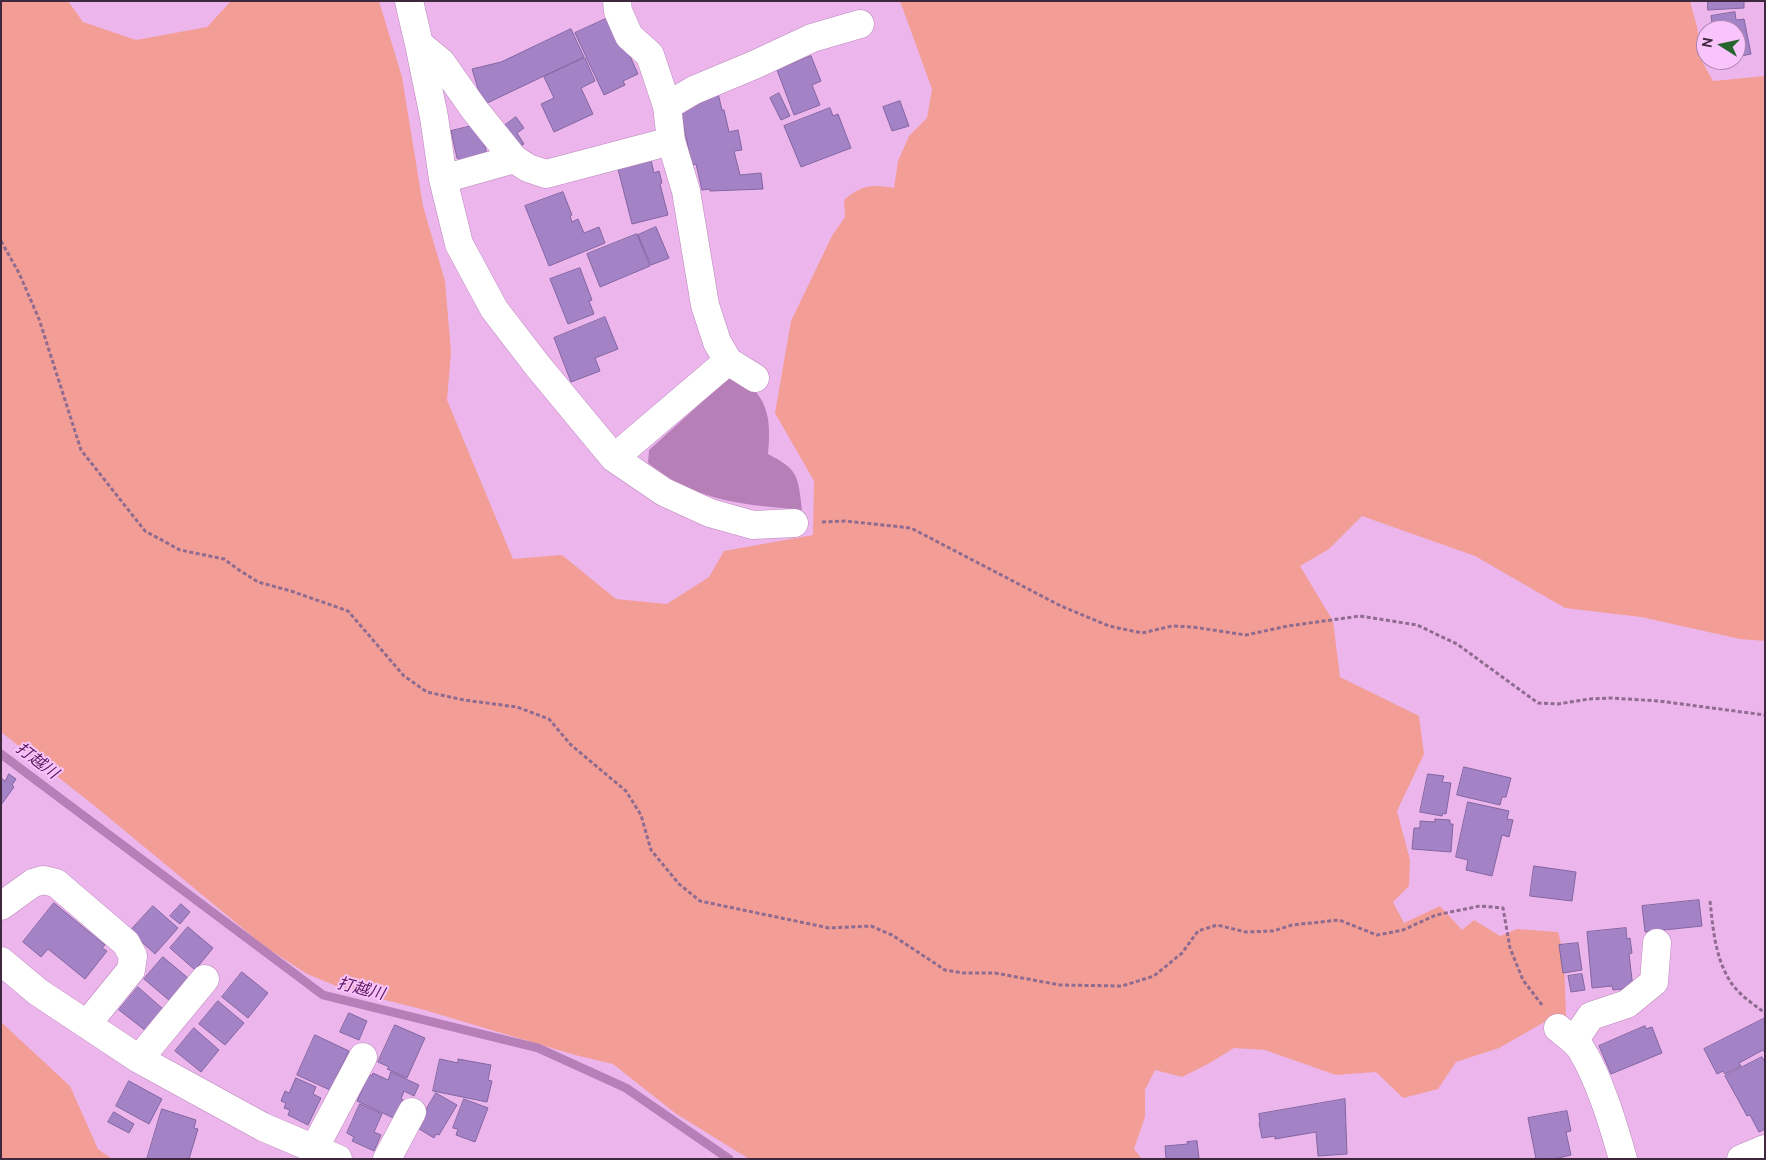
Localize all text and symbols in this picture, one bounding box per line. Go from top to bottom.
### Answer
north arrow [1696,20,1746,70]
text: N [1697,36,1717,49]
water label: 打越川 [12,739,62,783]
water label: 打越川 [335,974,387,1004]

